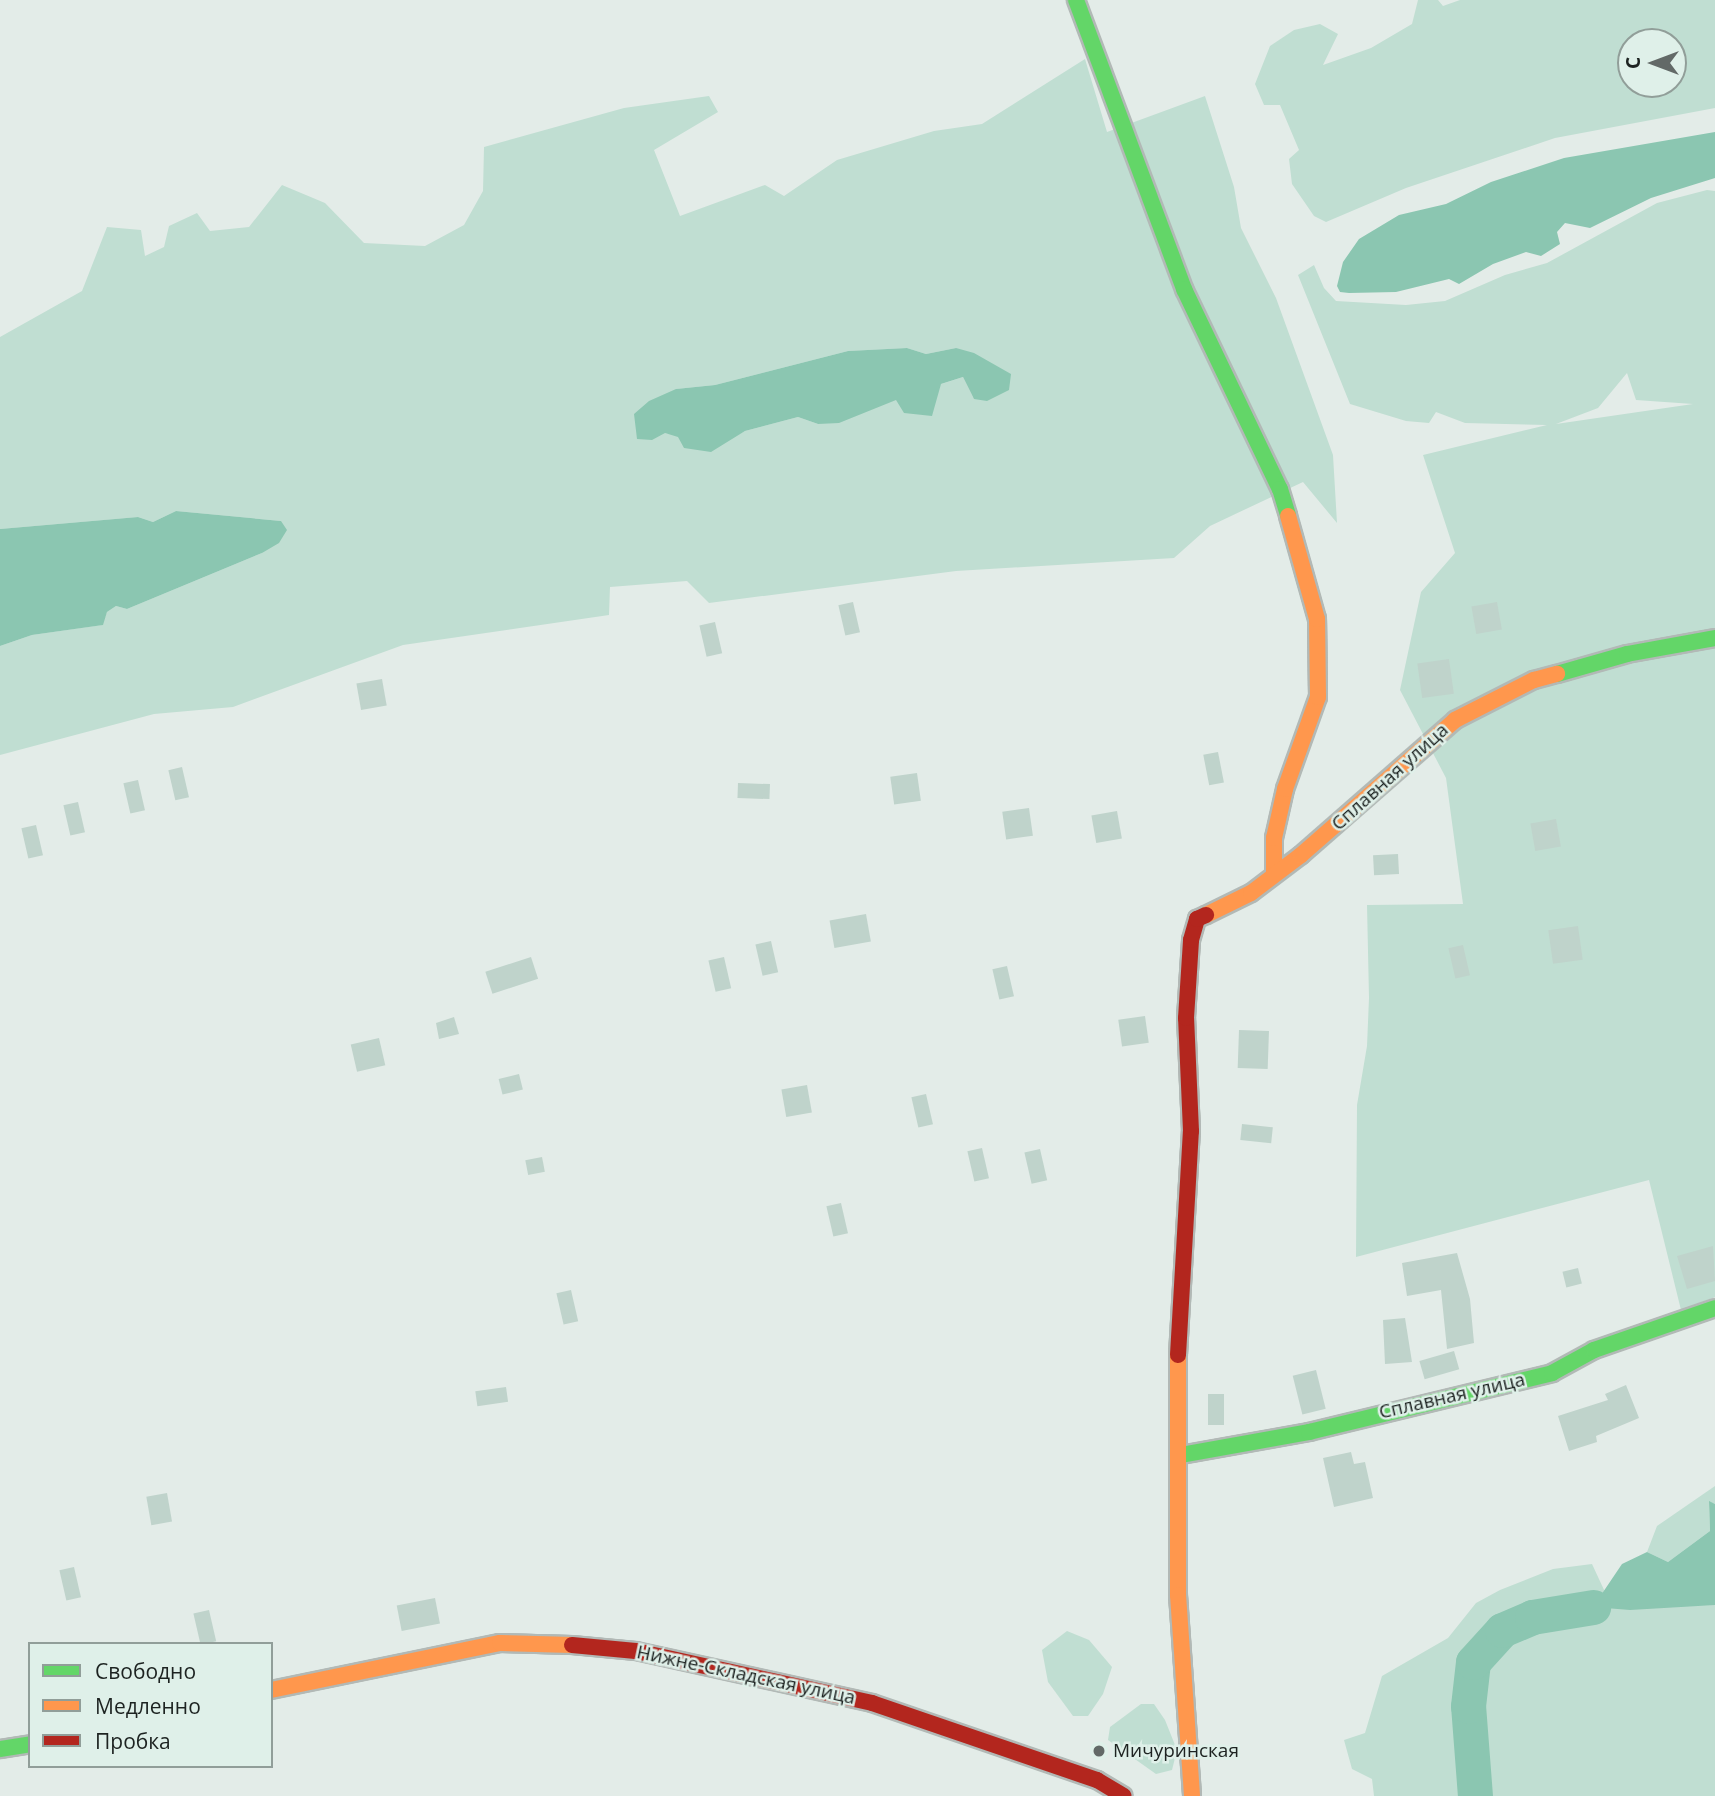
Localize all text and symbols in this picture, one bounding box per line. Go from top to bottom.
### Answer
north arrow [1617,28,1687,98]
text: С [1620,57,1646,69]
street label: Сплавная улица [1327,719,1453,835]
street label: Сплавная улица [1377,1368,1527,1424]
street label: Нижне-Складская улица [635,1641,857,1709]
legend [28,1642,273,1768]
text: Свободно [95,1657,196,1685]
text: Медленно [95,1692,201,1720]
text: Пробка [95,1727,171,1755]
place label: Мичуринская [1113,1740,1239,1762]
marker: Мичуринская [1091,1743,1107,1759]

